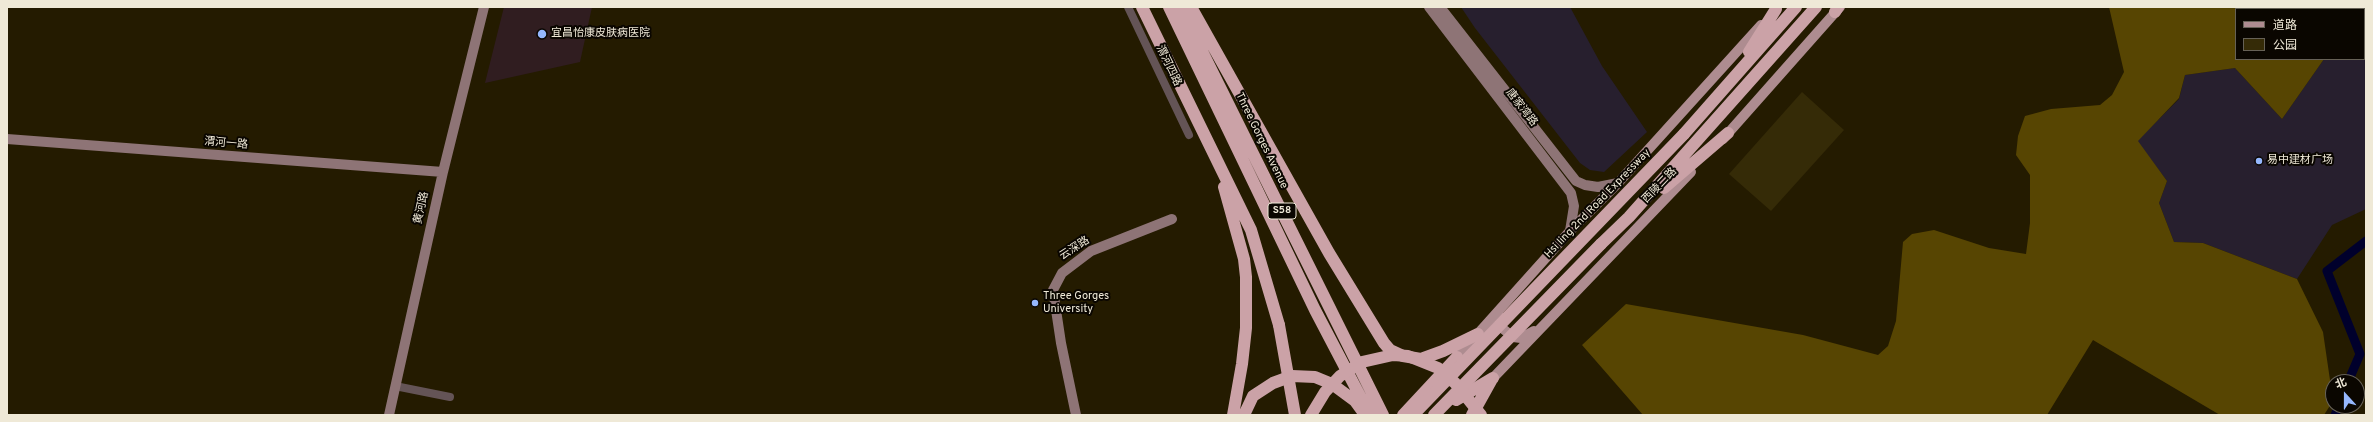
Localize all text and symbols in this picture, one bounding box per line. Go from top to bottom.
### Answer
legend [2235,8,2365,60]
text: 道路 [2273,18,2297,34]
place label: 宜昌怡康皮肤病医院 [551,27,650,41]
marker: 宜昌怡康皮肤病医院 [536,28,548,40]
text: 公园 [2273,38,2297,54]
street label: 渭河四路 [1152,43,1184,89]
street label: 唐家湾路 [1502,87,1540,129]
street label: Three Gorges Avenue [1232,91,1290,191]
street label: 渭河一路 [204,136,248,152]
street label: Hsi ling 2nd Road Expressway [1542,147,1654,261]
place label: 易中建材广场 [2267,154,2333,168]
marker: 易中建材广场 [2254,156,2264,166]
street label: 西陵二路 [1640,166,1680,206]
street label: 黄河路 [412,190,432,226]
road number: S58 [1268,203,1296,219]
street label: 云深路 [1058,234,1092,264]
place label: Three Gorges University [1043,290,1109,316]
marker: Three Gorges University [1030,298,1040,308]
north arrow [2325,374,2365,414]
text: 北 [2333,375,2349,392]

